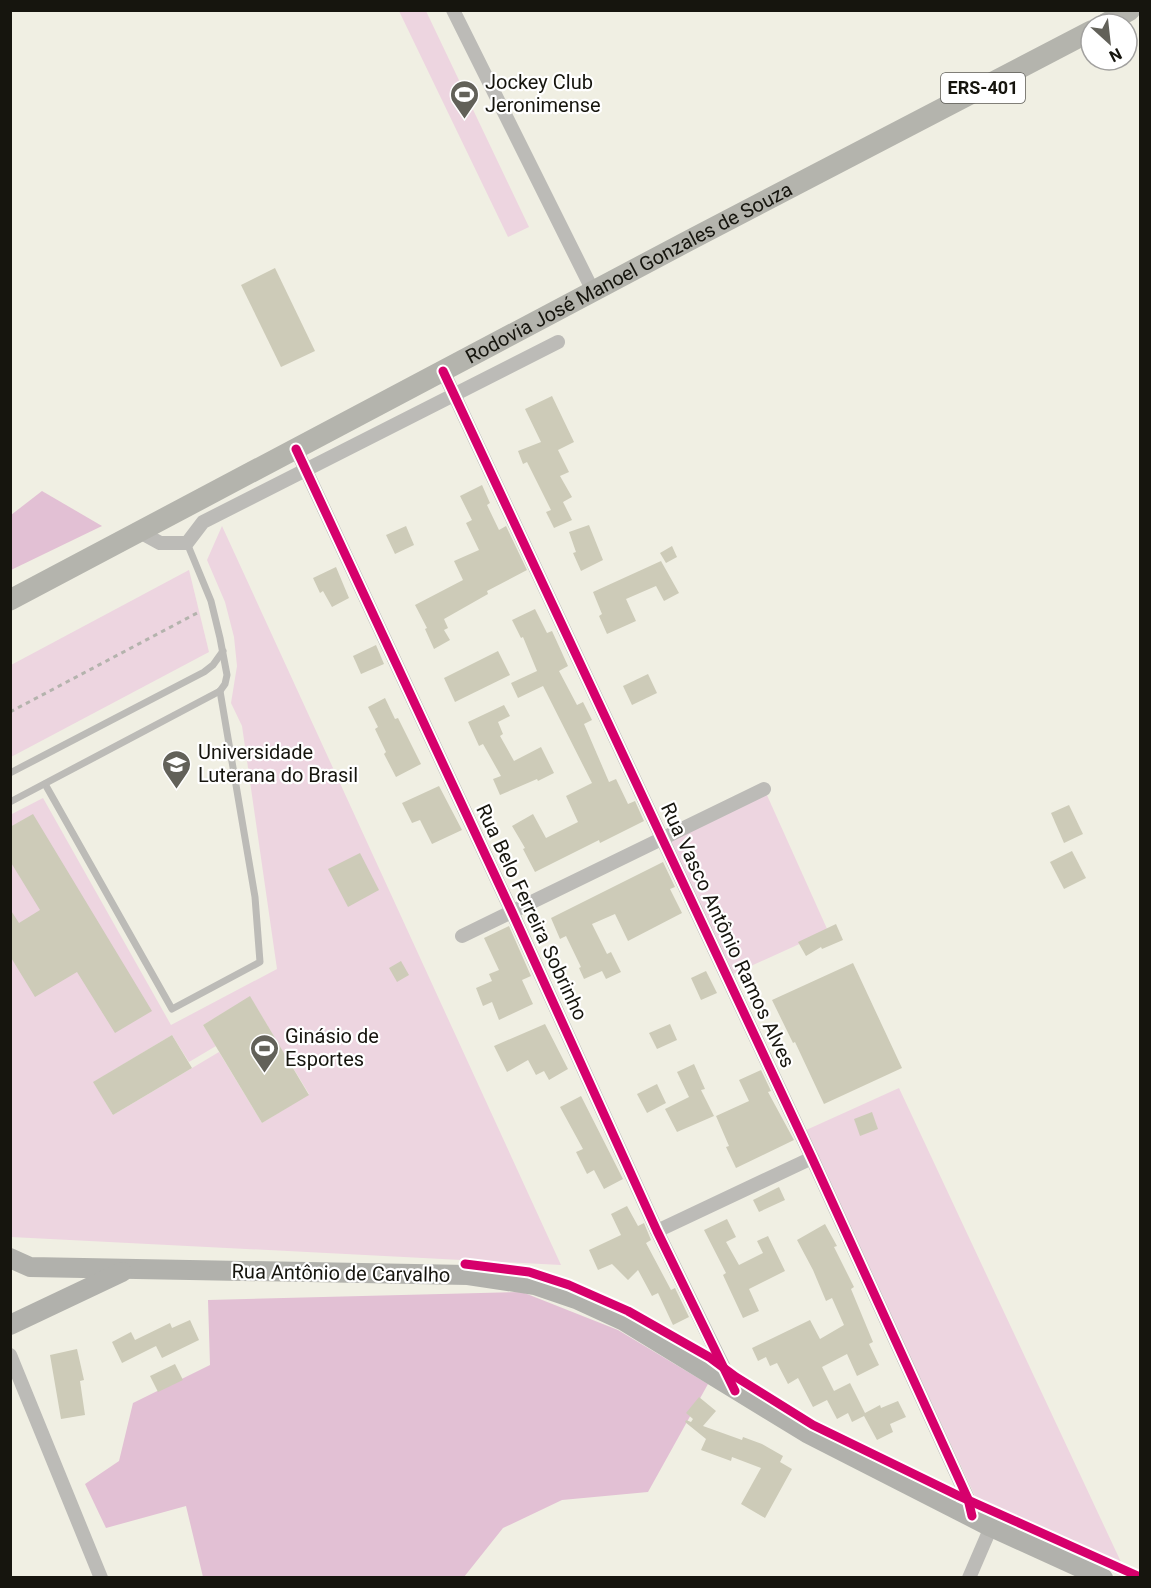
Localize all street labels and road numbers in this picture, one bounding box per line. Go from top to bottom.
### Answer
road number: ERS-401 [941,73,1025,103]
street label: Rodovia José Manoel Gonzales de Souza [461,177,796,369]
street label: Rua Vasco Antônio Ramos Alves [656,799,800,1071]
street label: Rua Belo Ferreira Sobrinho [471,800,593,1024]
street label: Rua Antônio de Carvalho [231,1259,451,1287]

